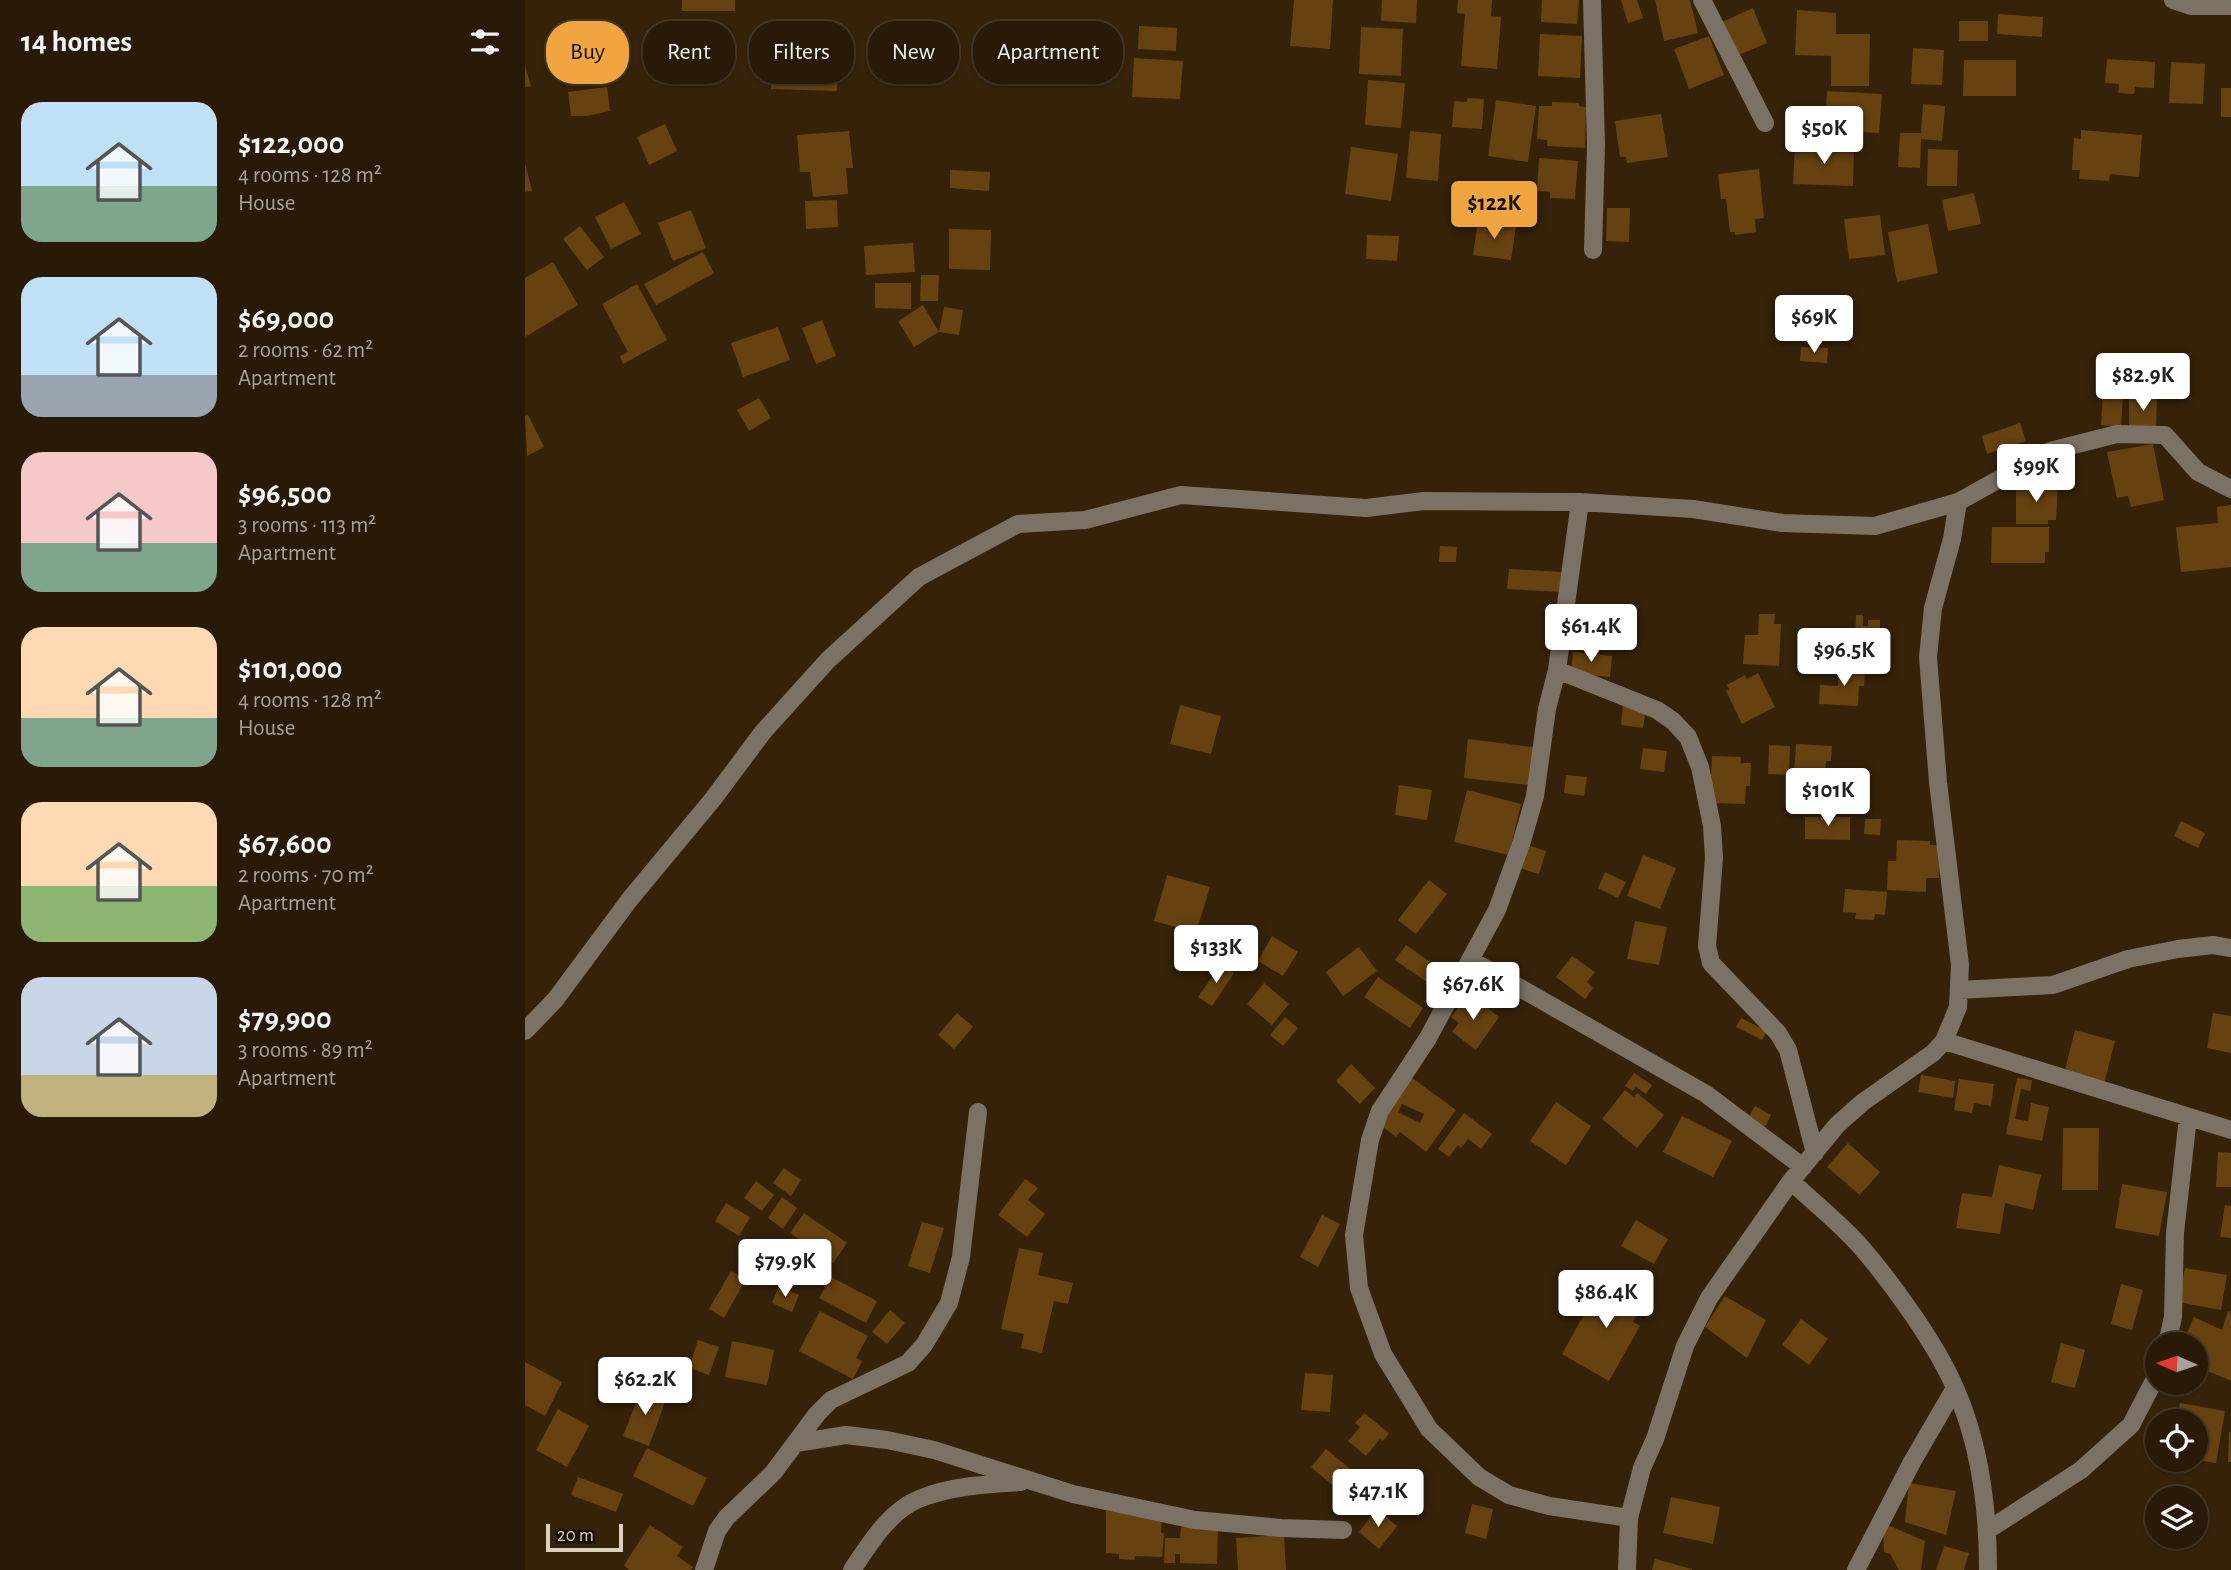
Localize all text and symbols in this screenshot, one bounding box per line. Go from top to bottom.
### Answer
chip: Buy [546,21,629,84]
chip: Rent [643,21,735,84]
chip: Filters [749,21,854,84]
chip: New [868,21,959,84]
chip: Apartment [973,21,1123,84]
icon: filters [466,23,504,61]
text: 14 homes [21,27,132,57]
pin: $50K [1783,106,1865,166]
text: $50K [1801,117,1847,140]
text: $122,000 [238,129,344,159]
icon: home [77,130,161,214]
text: 4 rooms · 128 m² [238,164,382,187]
pin: $122K [1445,182,1543,241]
text: House [238,192,295,215]
text: $122K [1467,192,1521,215]
pin: $69K [1773,296,1855,355]
text: $69,000 [238,304,334,334]
icon: home [77,305,161,389]
text: $69K [1791,306,1837,329]
text: 2 rooms · 62 m² [238,339,373,362]
pin: $82.9K [2086,354,2200,413]
text: $82.9K [2112,364,2174,387]
text: Apartment [238,367,336,390]
pin: $99K [1995,444,2077,504]
text: $99K [2013,455,2059,478]
text: $96,500 [238,479,332,509]
icon: home [77,480,161,564]
text: 3 rooms · 113 m² [238,514,376,537]
text: Apartment [238,542,336,565]
pin: $61.4K [1534,604,1648,664]
text: $61.4K [1561,615,1621,638]
pin: $96.5K [1787,628,1901,688]
text: $96.5K [1813,639,1875,662]
text: $101,000 [238,654,343,684]
icon: home [77,655,161,739]
text: 4 rooms · 128 m² [238,689,382,712]
text: House [238,717,295,740]
pin: $101K [1779,768,1877,828]
text: $101K [1802,779,1854,802]
text: $67,600 [238,829,332,859]
icon: home [77,830,161,914]
text: 2 rooms · 70 m² [238,864,374,887]
text: Apartment [238,892,336,915]
pin: $133K [1167,926,1265,985]
text: $133K [1190,936,1242,959]
pin: $67.6K [1416,962,1530,1022]
text: $67.6K [1442,973,1504,996]
text: $79,900 [238,1004,332,1034]
icon: home [77,1005,161,1089]
text: 3 rooms · 89 m² [238,1039,373,1062]
text: Apartment [238,1067,336,1090]
pin: $79.9K [728,1240,842,1299]
text: $79.9K [754,1250,816,1273]
pin: $86.4K [1549,1270,1663,1330]
text: $86.4K [1574,1281,1638,1304]
north arrow [2145,1332,2209,1395]
map controls [2145,1332,2208,1549]
pin: $62.2K [588,1358,702,1417]
text: $62.2K [614,1368,676,1391]
button: locate [2145,1409,2208,1472]
pin: $47.1K [1321,1470,1435,1529]
text: $47.1K [1349,1480,1407,1503]
button: layers [2145,1486,2208,1549]
scale bar [546,1521,623,1553]
text: 20 m [557,1526,594,1545]

